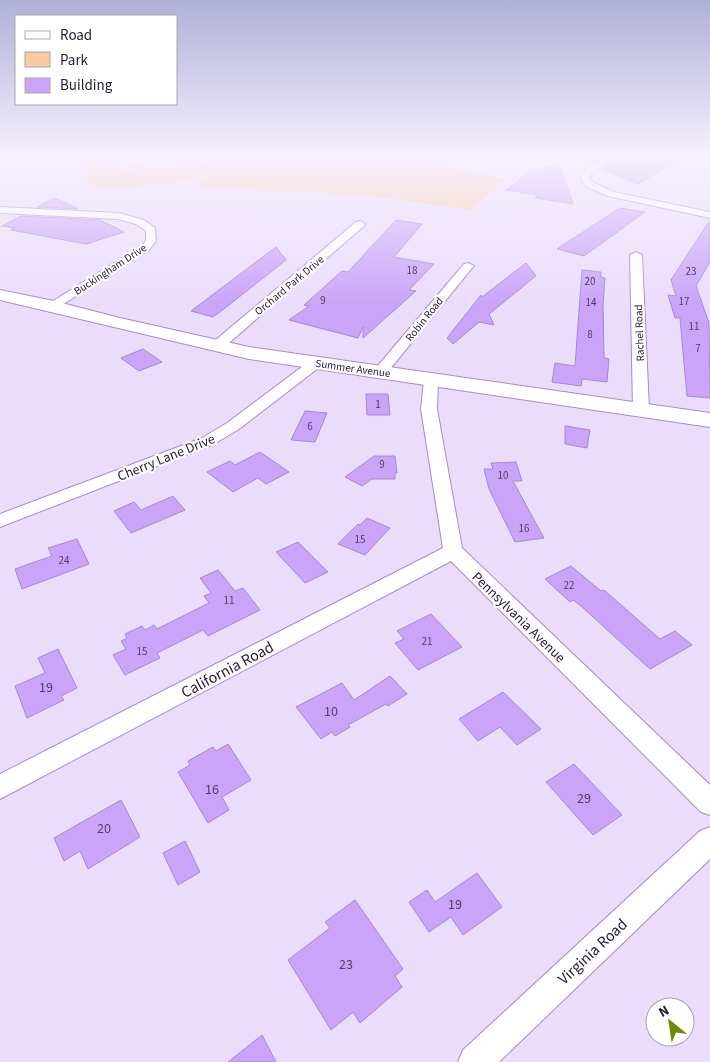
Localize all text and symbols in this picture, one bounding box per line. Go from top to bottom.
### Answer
legend [15,15,178,105]
text: Road [60,25,92,46]
text: Park [60,50,89,71]
text: Building [60,75,113,96]
street label: Buckingham Drive [71,240,150,299]
street label: Orchard Park Drive [251,252,328,319]
house number: 18 [407,263,418,278]
house number: 23 [686,264,696,279]
house number: 20 [585,274,595,289]
house number: 9 [320,293,326,308]
street label: Robin Road [402,294,447,345]
house number: 17 [679,294,689,309]
house number: 14 [586,295,597,310]
street label: Rachel Road [631,304,648,362]
house number: 11 [689,319,699,334]
house number: 8 [587,327,593,342]
house number: 7 [695,341,701,356]
street label: Summer Avenue [315,356,392,381]
house number: 1 [375,397,381,412]
house number: 6 [307,419,313,434]
street label: Cherry Lane Drive [115,429,218,487]
house number: 9 [379,457,385,472]
house number: 10 [498,468,508,483]
house number: 16 [519,521,530,536]
house number: 15 [355,532,365,547]
house number: 24 [59,553,70,568]
street label: Pennsylvania Avenue [467,568,570,668]
house number: 22 [564,578,574,593]
house number: 11 [224,593,234,608]
house number: 21 [422,634,432,649]
street label: California Road [177,636,278,704]
house number: 15 [137,644,147,659]
house number: 19 [39,678,53,698]
house number: 10 [324,702,338,722]
house number: 16 [205,780,219,800]
house number: 29 [577,789,591,809]
house number: 20 [97,819,111,839]
house number: 19 [448,895,462,915]
street label: Virginia Road [553,914,632,990]
house number: 23 [339,955,353,975]
north arrow [645,997,695,1047]
text: N [655,1001,673,1023]

